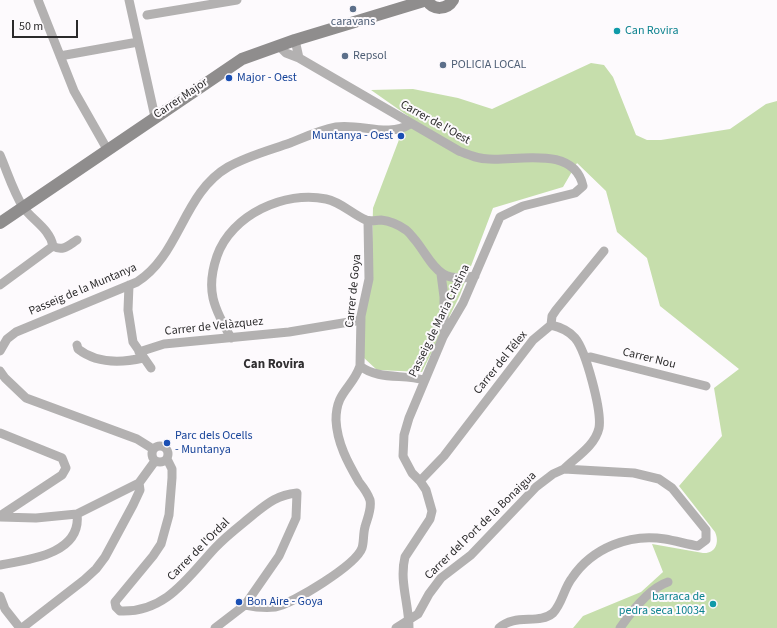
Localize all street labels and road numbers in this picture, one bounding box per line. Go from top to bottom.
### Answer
street label: Carrer Major [151,76,211,122]
street label: Carrer de l'Oest [398,98,472,148]
street label: Carrer de Goya [343,253,365,329]
street label: Passeig de la Muntanya [27,261,139,319]
street label: Passeig de Maria Cristina [406,262,474,380]
street label: Carrer de Velàzquez [164,315,264,339]
street label: Carrer del Télex [471,328,531,398]
street label: Carrer Nou [621,345,677,373]
street label: Carrer del Port de la Bonaigua [422,469,540,583]
street label: Carrer de l'Ordal [165,516,233,584]

